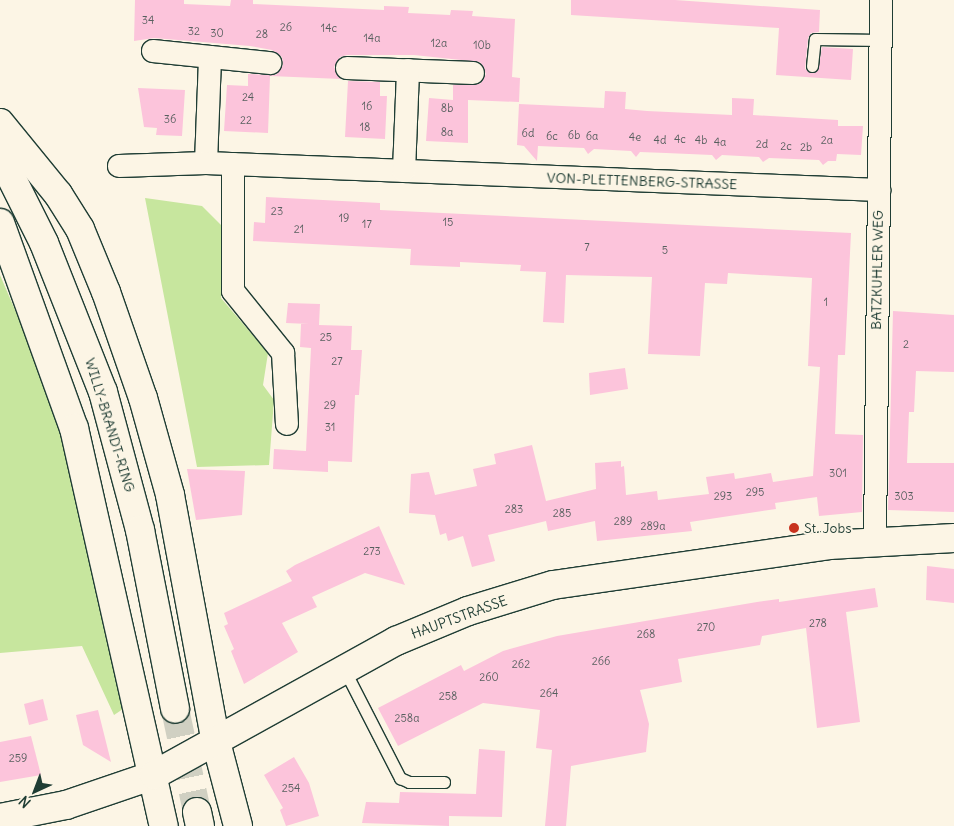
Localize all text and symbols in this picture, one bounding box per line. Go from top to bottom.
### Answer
house number: 34 [142,13,154,27]
house number: 26 [280,20,292,34]
house number: 14c [321,21,337,35]
house number: 32 [188,24,200,38]
house number: 30 [210,26,224,40]
house number: 28 [256,27,268,41]
house number: 14a [363,31,381,45]
house number: 12a [431,36,447,50]
house number: 10b [473,38,491,52]
house number: 24 [242,90,254,104]
house number: 16 [362,99,372,113]
house number: 8b [441,101,453,115]
house number: 36 [164,112,176,126]
house number: 22 [240,113,252,127]
house number: 18 [360,120,370,134]
house number: 8a [441,125,453,139]
house number: 6d [522,126,534,140]
house number: 6b [568,128,580,142]
house number: 6c [546,129,558,143]
house number: 6a [586,129,598,143]
house number: 4e [629,130,641,144]
house number: 4c [674,132,686,146]
house number: 4d [654,133,666,147]
house number: 4b [695,133,707,147]
house number: 2a [821,133,833,147]
house number: 4a [714,135,726,149]
house number: 2d [756,137,768,151]
house number: 2c [780,139,792,153]
house number: 2b [800,140,812,154]
street label: VON-PLETTENBERG-STRASSE [546,169,738,193]
house number: 23 [271,204,283,218]
street label: BATZKUHLER WEG [868,210,886,330]
house number: 19 [339,211,349,225]
house number: 15 [443,215,453,229]
house number: 17 [362,217,372,231]
house number: 21 [294,222,304,236]
house number: 7 [584,240,590,254]
house number: 5 [662,243,668,257]
house number: 1 [824,295,828,309]
house number: 25 [320,330,332,344]
house number: 2 [903,337,909,351]
house number: 27 [331,354,343,368]
street label: WILLY-BRANDT-RING [82,356,138,494]
house number: 29 [324,398,336,412]
house number: 31 [325,420,335,434]
house number: 301 [829,466,847,480]
house number: 295 [746,485,764,499]
house number: 293 [714,489,732,503]
house number: 303 [894,489,914,503]
house number: 283 [505,502,523,516]
house number: 285 [553,506,571,520]
house number: 289 [614,514,632,528]
house number: 289a [641,519,665,533]
place label: St. Jobs [804,520,852,536]
marker: St. Jobs [788,522,800,534]
house number: 273 [363,544,381,558]
street label: HAUPTSTRASSE [409,592,509,642]
house number: 278 [809,616,827,630]
house number: 270 [697,620,715,634]
house number: 268 [637,627,655,641]
house number: 266 [592,654,610,668]
house number: 262 [512,657,530,671]
house number: 260 [479,670,499,684]
house number: 264 [540,686,558,700]
house number: 258 [439,689,457,703]
house number: 258a [395,711,419,725]
house number: 259 [9,751,27,765]
north arrow [10,766,60,816]
house number: 254 [282,781,300,795]
text: N [15,792,34,812]

